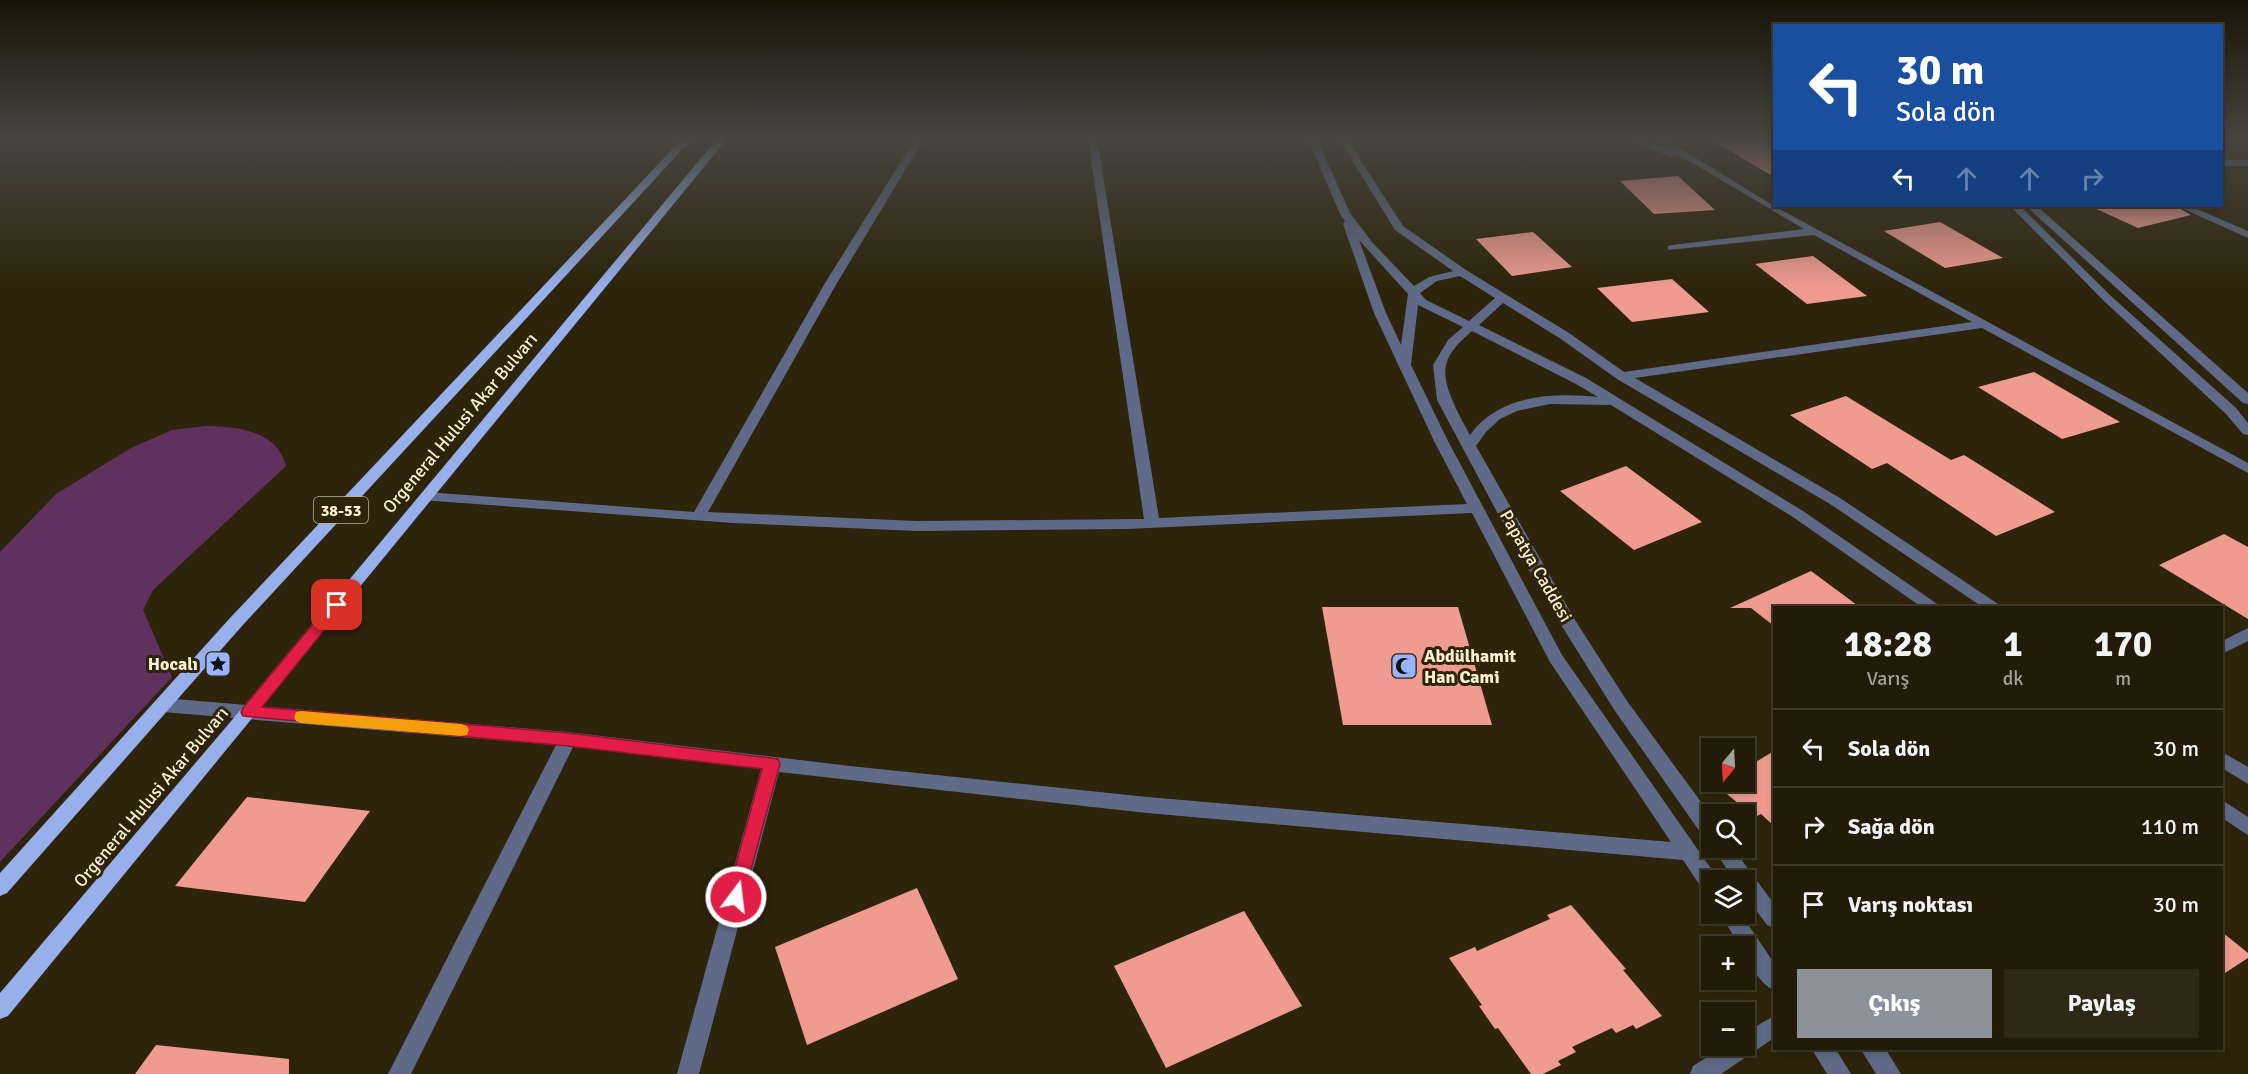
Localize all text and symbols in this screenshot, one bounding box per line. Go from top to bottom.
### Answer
text: 30 m [1896,45,1985,96]
icon: left [1797,48,1875,126]
text: Sola dön [1896,96,1996,129]
icon: left [1887,162,1920,195]
icon: ahead [1950,162,1983,195]
icon: ahead [2013,162,2046,195]
icon: right [2076,162,2109,195]
street label: Orgeneral Hulusi Akar Bulvarı [378,328,542,518]
road number: 38-53 [314,497,368,523]
street label: Papatya Caddesi [1495,506,1577,626]
pin [311,579,362,630]
icon: arrive [320,588,353,621]
text: 18:28 [1844,622,1932,667]
text: 1 [2003,622,2023,667]
text: 170 [2094,622,2152,667]
place label: Abdülhamit Han Cami [1424,645,1516,688]
place icon: Hocalı [203,649,233,679]
mosque icon: Abdülhamit Han Cami [1389,651,1419,681]
place label: Hocalı [148,653,198,675]
text: Varış [1866,666,1909,691]
text: dk [2003,666,2023,691]
text: m [2115,666,2131,691]
street label: Orgeneral Hulusi Akar Bulvarı [69,702,233,892]
icon: left [1797,732,1830,765]
text: Sola dön [1848,735,1930,762]
text: 30 m [2153,735,2199,762]
north arrow [1701,738,1755,792]
map controls [1701,738,1755,1056]
button: search [1701,804,1755,858]
icon: right [1797,810,1830,843]
text: Sağa dön [1848,813,1935,840]
text: 110 m [2141,813,2199,840]
position arrow [704,865,768,929]
button: layers [1701,870,1755,924]
icon: arrive [1797,888,1830,921]
text: Varış noktası [1848,891,1973,918]
text: 30 m [2153,891,2199,918]
button: + [1701,936,1755,990]
button: Çıkış [1797,969,1992,1038]
button: Paylaş [2004,969,2199,1038]
button: − [1701,1002,1755,1056]

